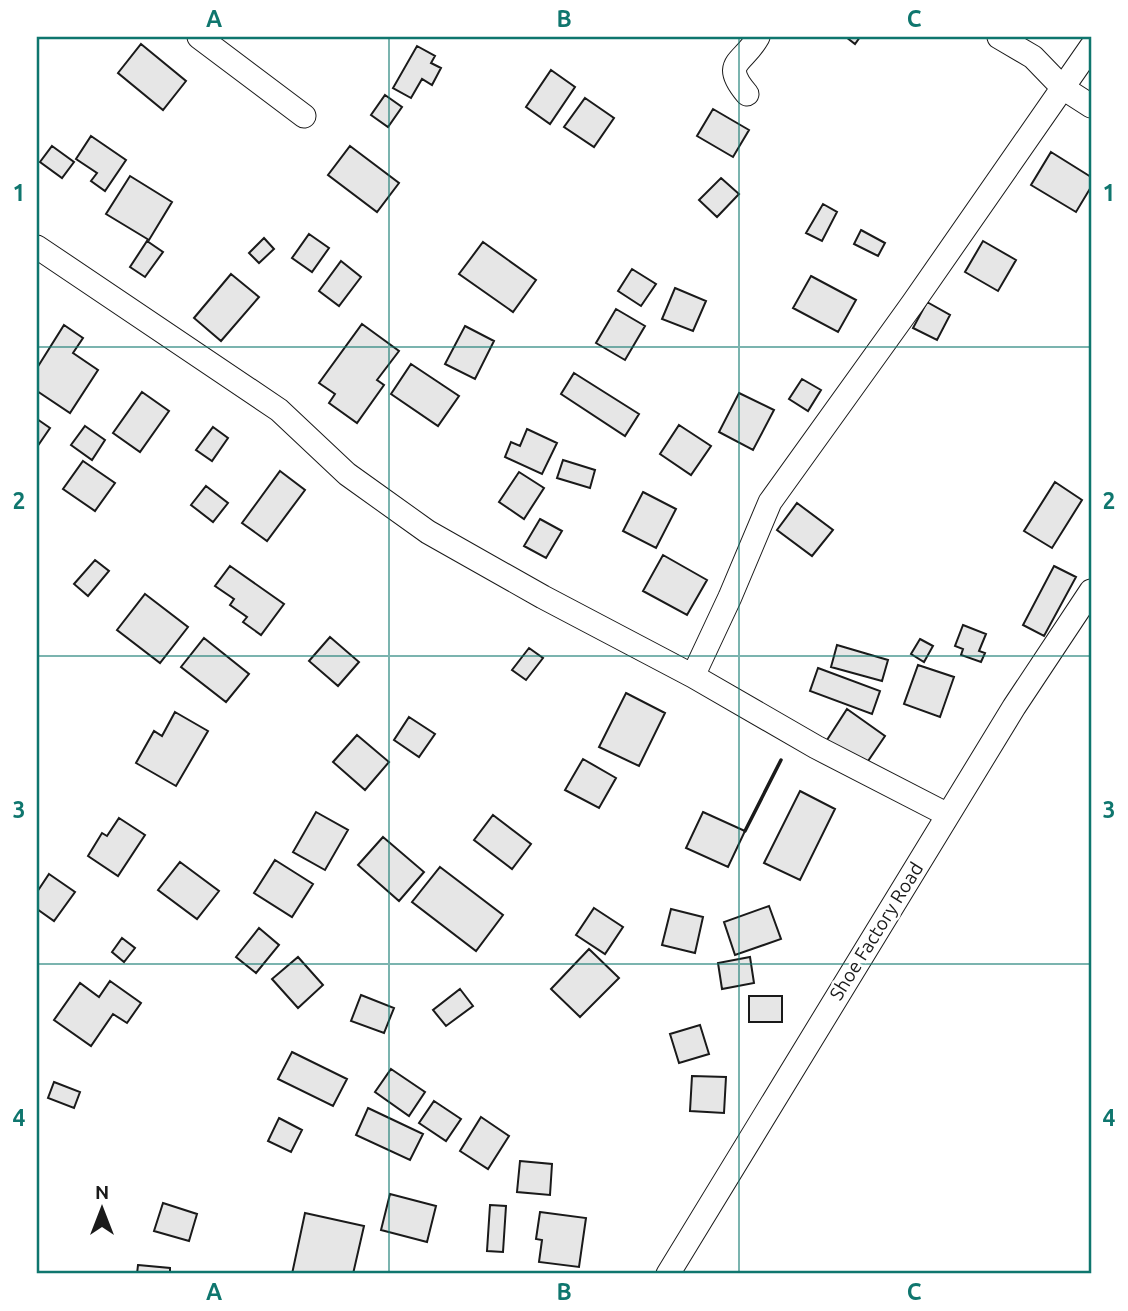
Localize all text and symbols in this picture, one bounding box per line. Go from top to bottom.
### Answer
text: A [206,6,222,31]
text: B [556,6,572,31]
text: C [907,6,922,31]
text: 1 [13,180,25,205]
text: 1 [1103,180,1115,205]
text: 2 [13,488,25,513]
text: 2 [1103,488,1115,513]
text: 3 [13,797,25,822]
text: 3 [1103,797,1115,822]
street label: Shoe Factory Road [825,858,927,1004]
text: 4 [13,1105,26,1130]
text: 4 [1103,1105,1116,1130]
north arrow [66,1174,136,1244]
text: N [95,1181,109,1203]
text: A [206,1279,222,1304]
text: B [556,1279,572,1304]
text: C [907,1279,922,1304]

